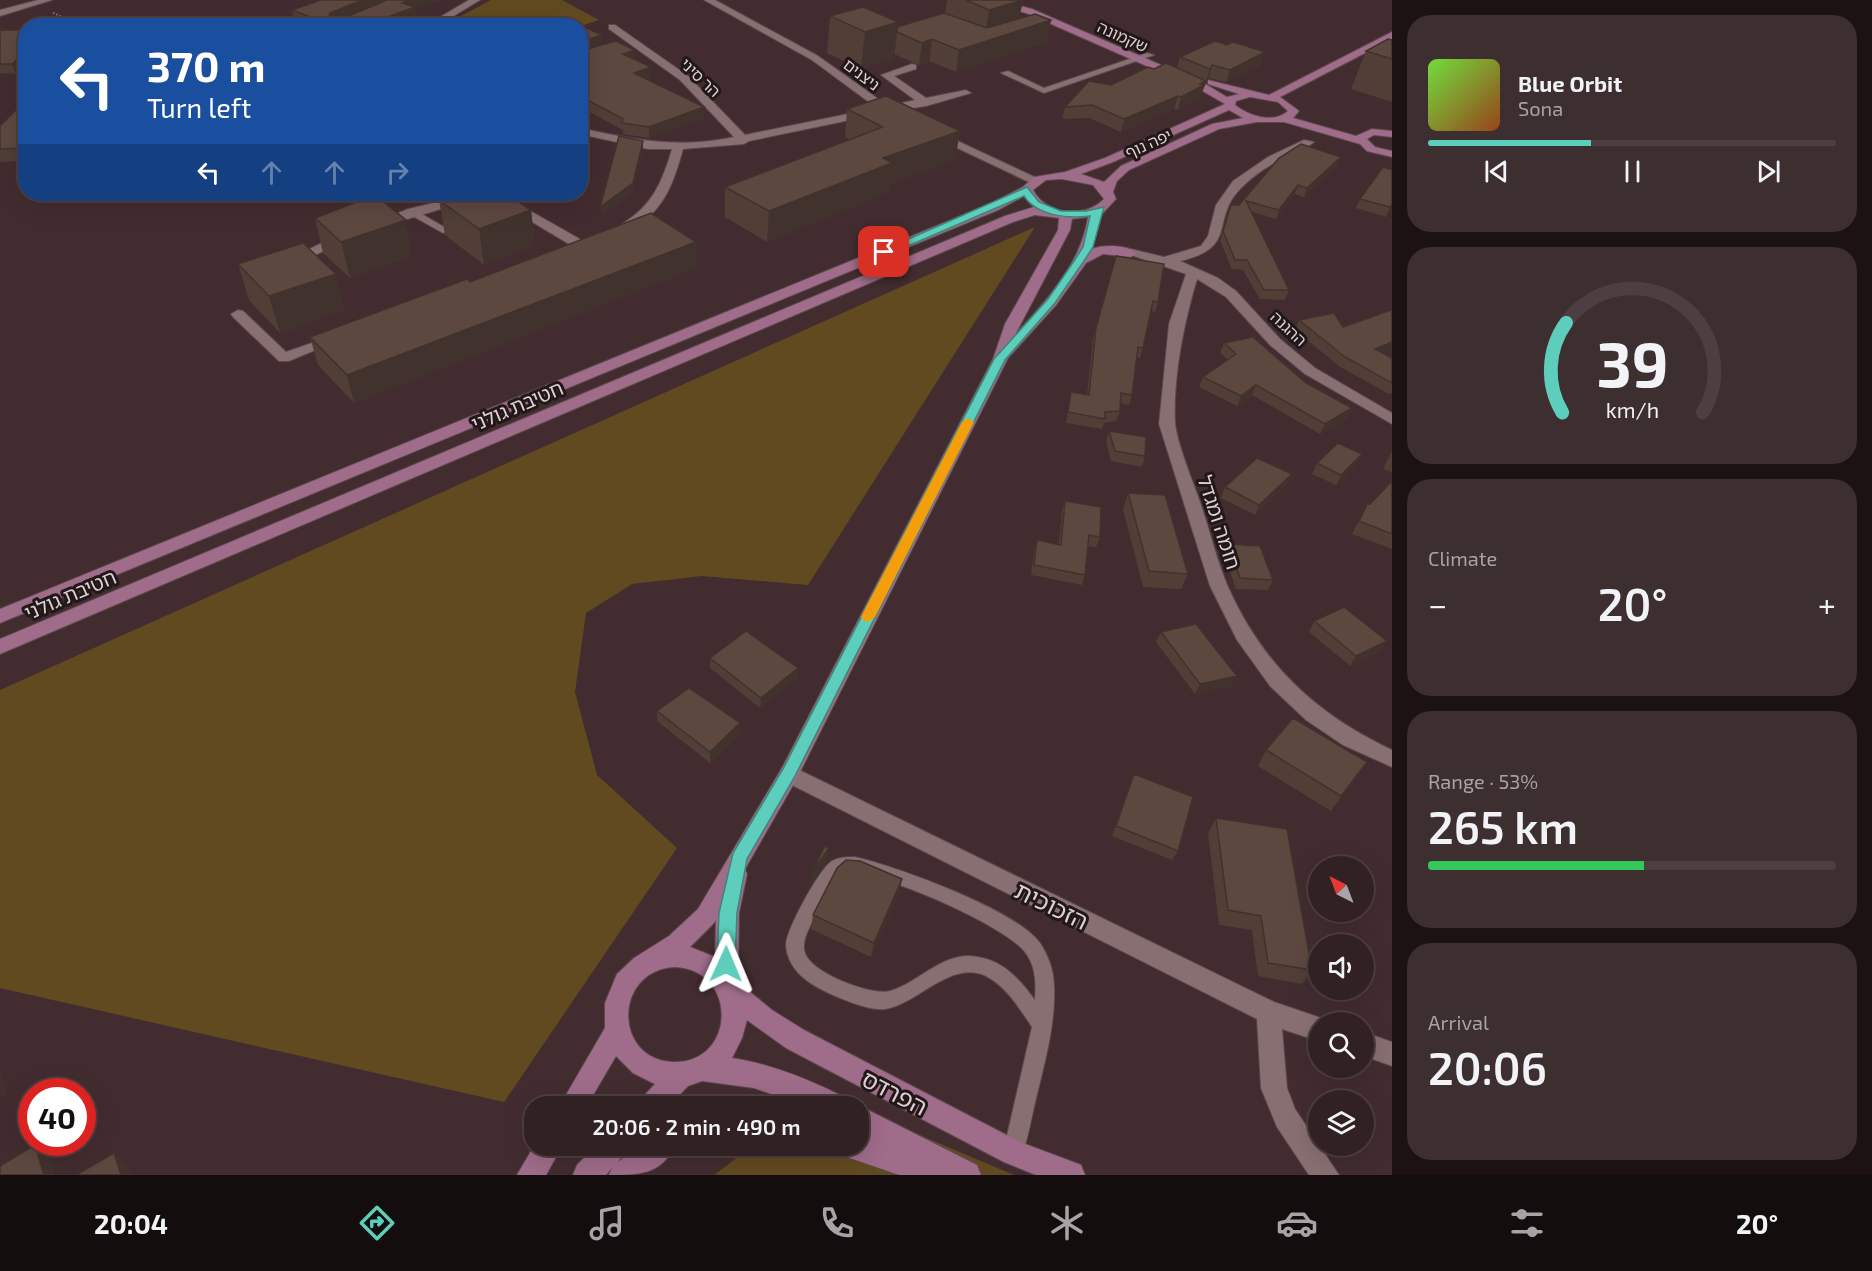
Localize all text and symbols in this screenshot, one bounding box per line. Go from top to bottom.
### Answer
street label: שקמונה [1095,17,1151,55]
text: 370 m [147,40,266,90]
icon: left [48,42,126,120]
street label: הר סיני [677,54,725,100]
street label: ניצנים [840,54,884,94]
text: Blue Orbit [1518,70,1622,96]
text: Turn left [147,91,251,123]
text: Sona [1518,96,1563,120]
street label: יפה נוף [1122,124,1174,162]
icon: previous [1480,155,1513,188]
icon: pause [1616,155,1649,188]
icon: next [1752,155,1785,188]
icon: left [192,156,225,189]
icon: ahead [255,156,288,189]
icon: ahead [318,156,351,189]
icon: right [381,156,414,189]
pin [858,226,909,277]
icon: arrive [867,235,900,268]
street label: ההגנה [1267,307,1311,349]
text: 39 [1596,325,1668,400]
street label: חטיבת גולני [468,375,566,435]
text: km/h [1605,397,1659,422]
street label: חומה ומגדל [1194,472,1246,572]
text: Climate [1428,546,1497,570]
street label: חטיבת גולני [21,564,119,624]
text: 20° [1598,576,1667,630]
text: − [1428,584,1447,624]
text: + [1818,584,1836,624]
text: Range · 53% [1428,769,1538,793]
text: 265 km [1428,799,1578,853]
north arrow [1308,856,1374,922]
map controls [1308,856,1374,1156]
street label: הזכוכית [1011,875,1093,935]
position arrow [694,932,758,996]
button: sound [1308,934,1374,1000]
text: Arrival [1428,1010,1489,1034]
button: search [1308,1012,1374,1078]
text: 20:06 [1428,1040,1547,1094]
street label: הפרדס [857,1063,933,1121]
speed limit sign: 40 [18,1078,96,1156]
button: layers [1308,1090,1374,1156]
text: 20:06 · 2 min · 490 m [592,1113,801,1139]
icon: directions [356,1202,398,1244]
icon: music [586,1202,628,1244]
icon: phone [816,1202,858,1244]
icon: climate [1046,1202,1088,1244]
icon: car [1276,1202,1318,1244]
icon: filters [1506,1202,1548,1244]
text: 20:04 [94,1207,168,1239]
text: 20° [1736,1207,1778,1239]

